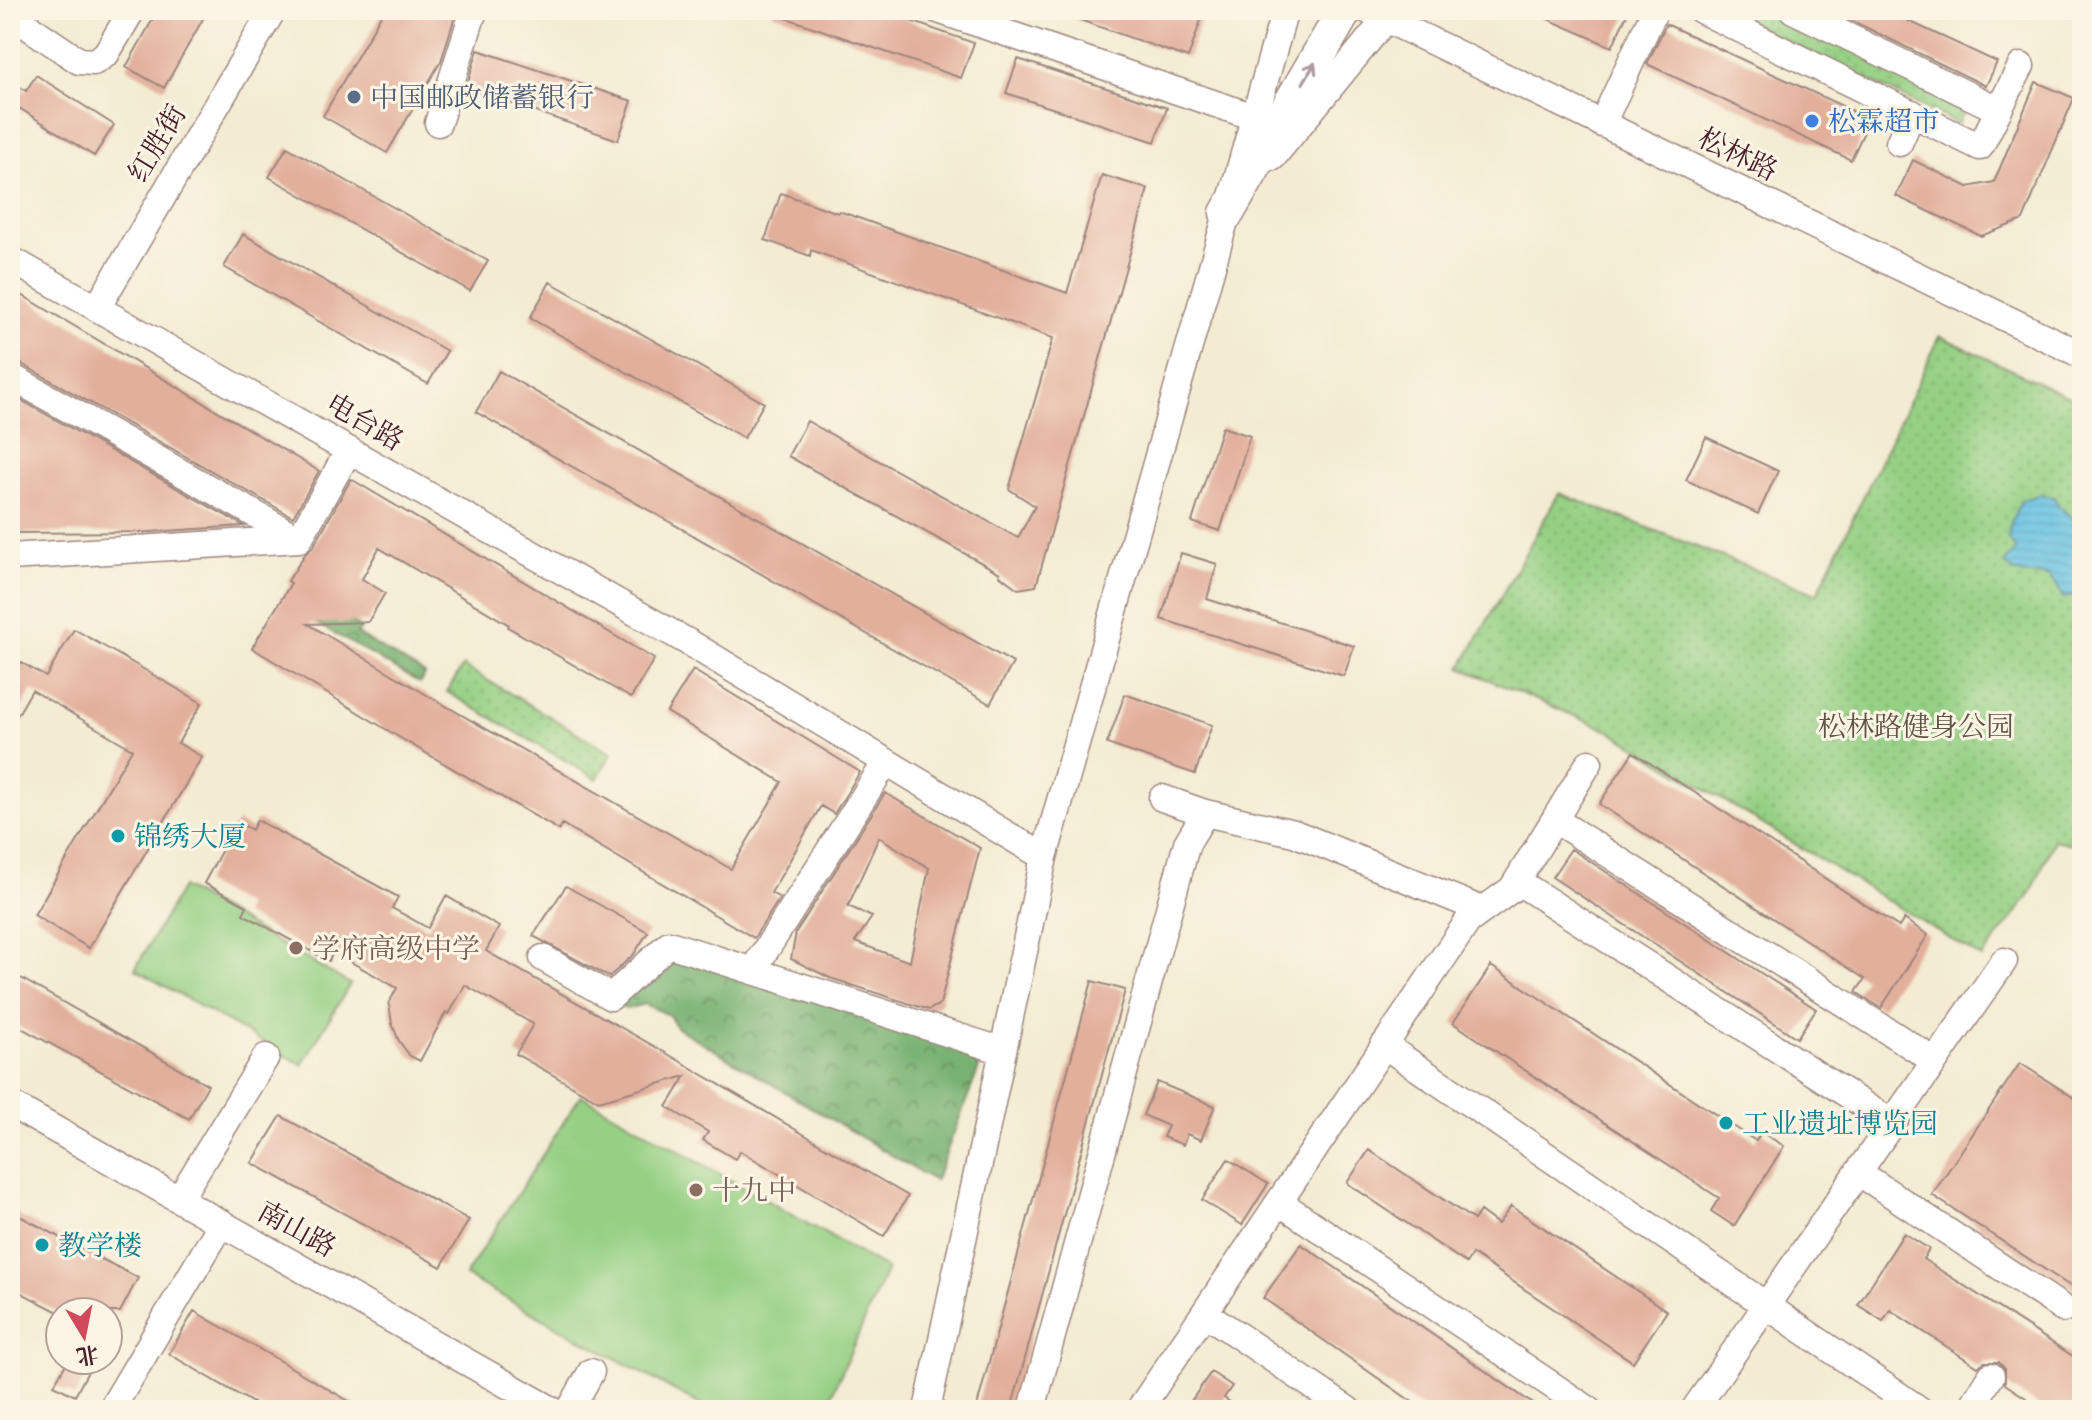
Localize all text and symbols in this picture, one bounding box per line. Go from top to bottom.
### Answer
one-way arrow [1301,62,1317,85]
place label: 中国邮政储蓄银行 [370,80,594,115]
marker: 中国邮政储蓄银行 [345,88,363,106]
street label: 红胜街 [120,98,194,188]
place label: 松霖超市 [1828,104,1940,139]
marker: 松霖超市 [1803,112,1821,130]
street label: 松林路 [1693,120,1783,188]
street label: 电台路 [320,386,410,458]
park label: 松林路健身公园 [1818,709,2014,744]
place label: 锦绣大厦 [134,819,246,854]
marker: 锦绣大厦 [109,827,127,845]
place label: 学府高级中学 [312,931,480,966]
marker: 学府高级中学 [287,939,305,957]
place label: 工业遗址博览园 [1742,1106,1938,1141]
marker: 工业遗址博览园 [1717,1114,1735,1132]
place label: 十九中 [712,1173,796,1208]
marker: 十九中 [687,1181,705,1199]
street label: 南山路 [252,1193,342,1265]
place label: 教学楼 [58,1228,142,1263]
marker: 教学楼 [33,1236,51,1254]
north arrow [44,1296,124,1376]
text: 北 [74,1340,101,1370]

